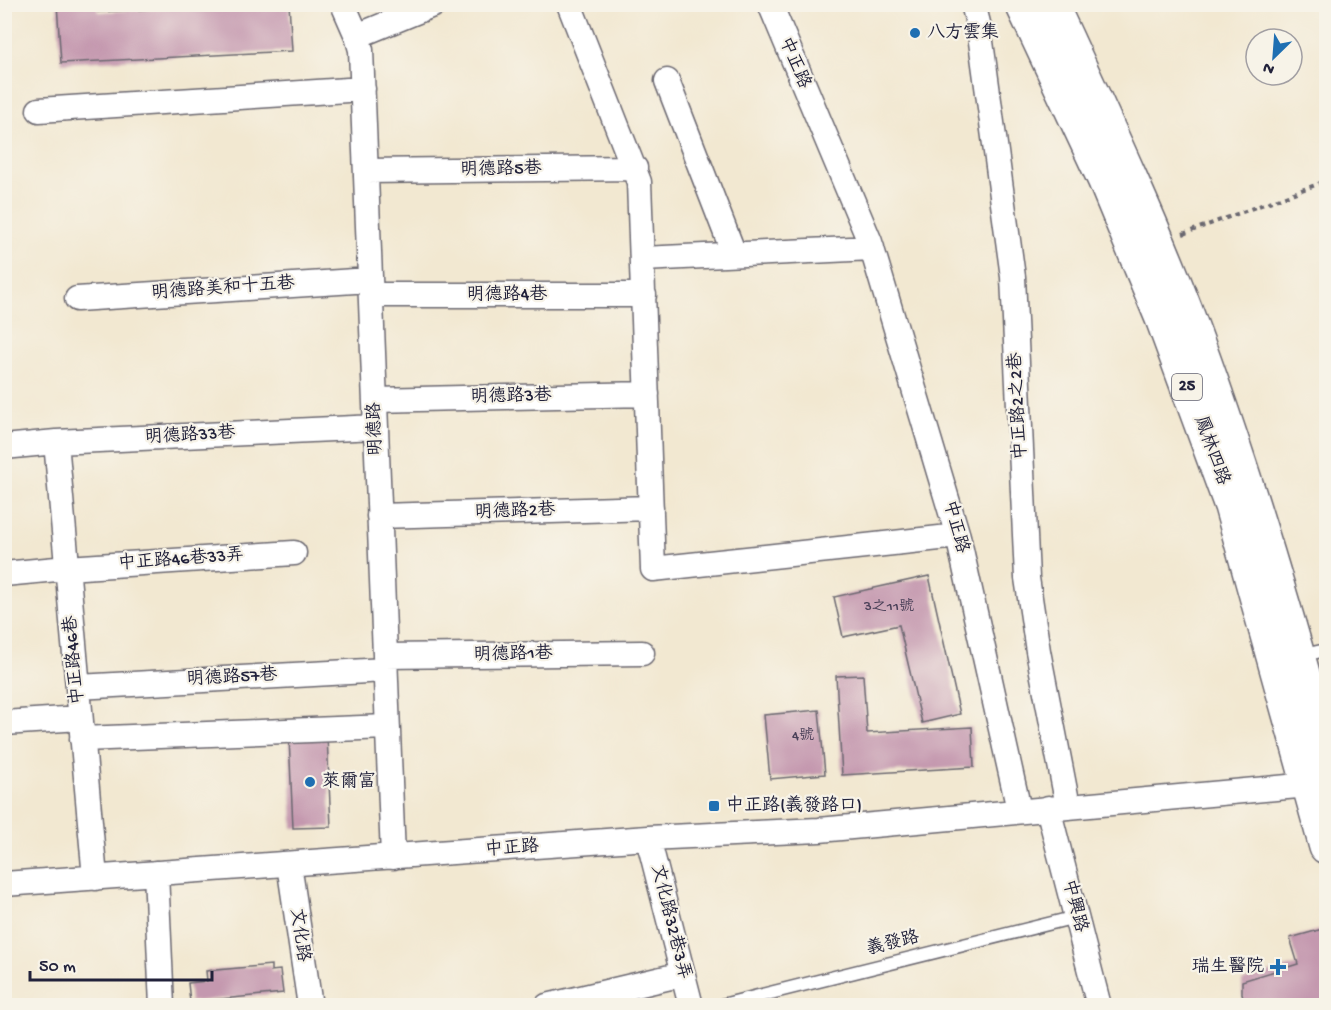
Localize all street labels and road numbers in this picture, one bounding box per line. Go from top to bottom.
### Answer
street label: 中正路 [774,34,815,92]
street label: 明德路5巷 [460,158,542,181]
street label: 明德路美和十五巷 [150,273,296,304]
street label: 明德路4巷 [467,284,547,306]
street label: 中正路2之2巷 [1005,352,1032,460]
road number: 25 [1172,374,1202,400]
street label: 明德路3巷 [470,385,552,408]
street label: 明德路 [364,402,387,456]
street label: 鳳林四路 [1189,413,1234,488]
street label: 明德路33巷 [144,422,236,449]
street label: 中正路 [938,498,973,556]
street label: 明德路2巷 [474,499,556,524]
street label: 中正路46巷33弄 [117,544,245,575]
street label: 中正路46巷 [60,614,89,706]
street label: 明德路1巷 [473,643,553,666]
street label: 明德路57巷 [186,664,278,691]
street label: 中正路 [484,836,540,861]
street label: 文化路32巷3弄 [646,862,695,982]
street label: 中興路 [1057,877,1092,935]
street label: 文化路 [285,907,314,963]
street label: 義發路 [864,926,922,961]

